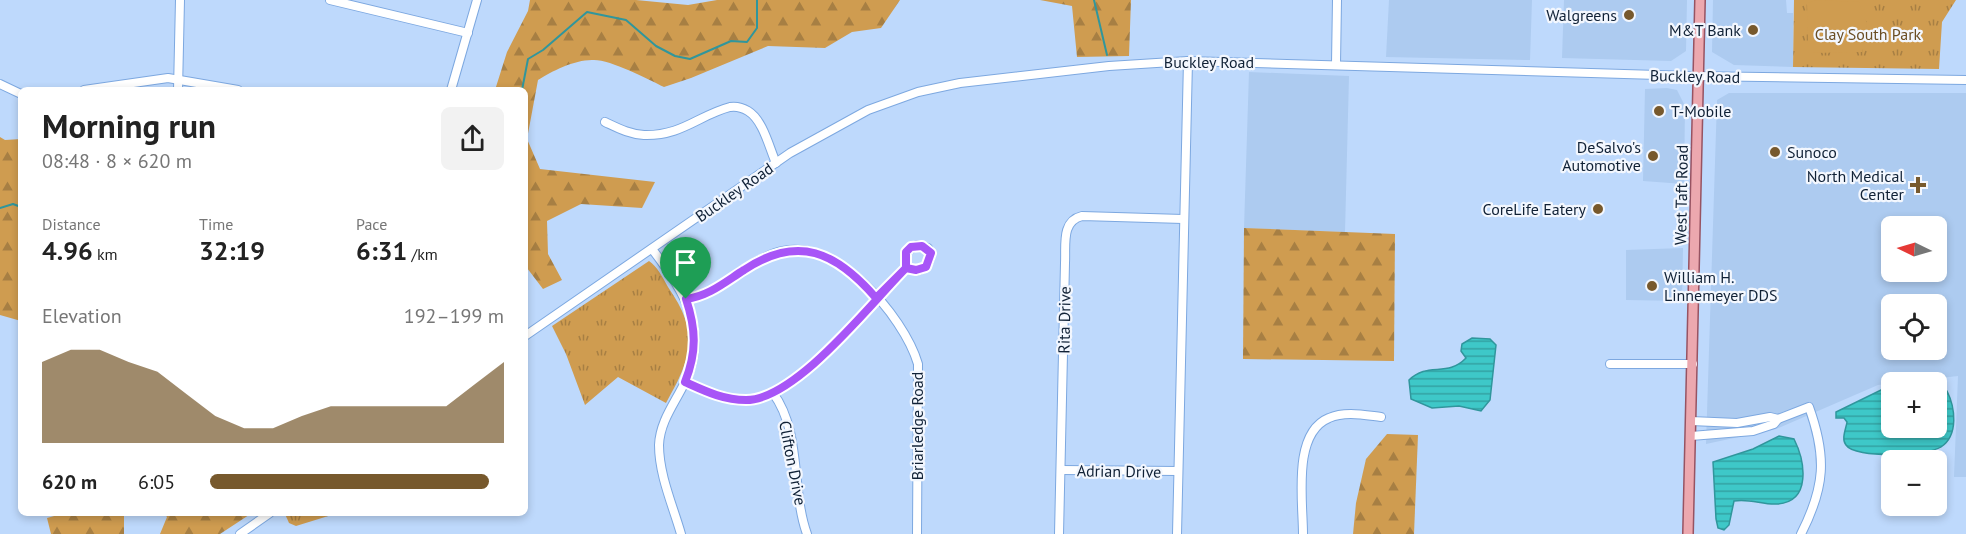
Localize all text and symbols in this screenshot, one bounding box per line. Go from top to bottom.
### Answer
place label: Walgreens [1546,5,1617,25]
marker: Walgreens [1622,8,1636,22]
place label: M&T Bank [1669,20,1741,40]
marker: M&T Bank [1746,23,1760,37]
park label: Clay South Park [1815,24,1922,44]
street label: Buckley Road [1164,52,1254,72]
street label: Buckley Road [1650,65,1740,87]
place label: T-Mobile [1671,101,1731,121]
text: Morning run [42,104,216,147]
marker: T-Mobile [1652,104,1666,118]
button: share [441,107,504,170]
place label: DeSalvo's Automotive [1562,137,1641,175]
place label: Sunoco [1787,142,1837,162]
street label: West Taft Road [1670,145,1692,245]
marker: Sunoco [1768,145,1782,159]
text: 08:48 · 8 × 620 m [42,148,192,174]
marker: DeSalvo's Automotive [1646,149,1660,163]
street label: Buckley Road [691,158,777,226]
place label: North Medical Center [1807,166,1905,204]
marker: North Medical Center [1909,176,1927,194]
place label: CoreLife Eatery [1483,199,1587,219]
marker: CoreLife Eatery [1591,202,1605,216]
text: Distance [42,214,101,234]
text: Time [199,214,233,234]
text: Pace [356,214,387,234]
north arrow [1881,216,1947,282]
map controls [1881,216,1947,516]
text: 4.96 [42,234,93,267]
text: 32:19 [199,234,265,267]
text: 6:31 [356,234,407,267]
pin [660,237,711,299]
text: km [93,244,118,264]
text: /km [407,244,438,264]
icon: arrive [669,246,702,279]
place label: William H. Linnemeyer DDS [1664,267,1778,305]
marker: William H. Linnemeyer DDS [1645,279,1659,293]
street label: Rita Drive [1053,286,1075,354]
button: locate [1881,294,1947,360]
text: Elevation [42,303,122,329]
text: 192–199 m [404,303,504,329]
street label: Briarledge Road [907,372,927,480]
button: + [1881,372,1947,438]
street label: Clifton Drive [775,419,811,507]
button: − [1881,450,1947,516]
street label: Adrian Drive [1077,460,1161,482]
text: 620 m [42,469,97,495]
text: 6:05 [138,469,175,495]

